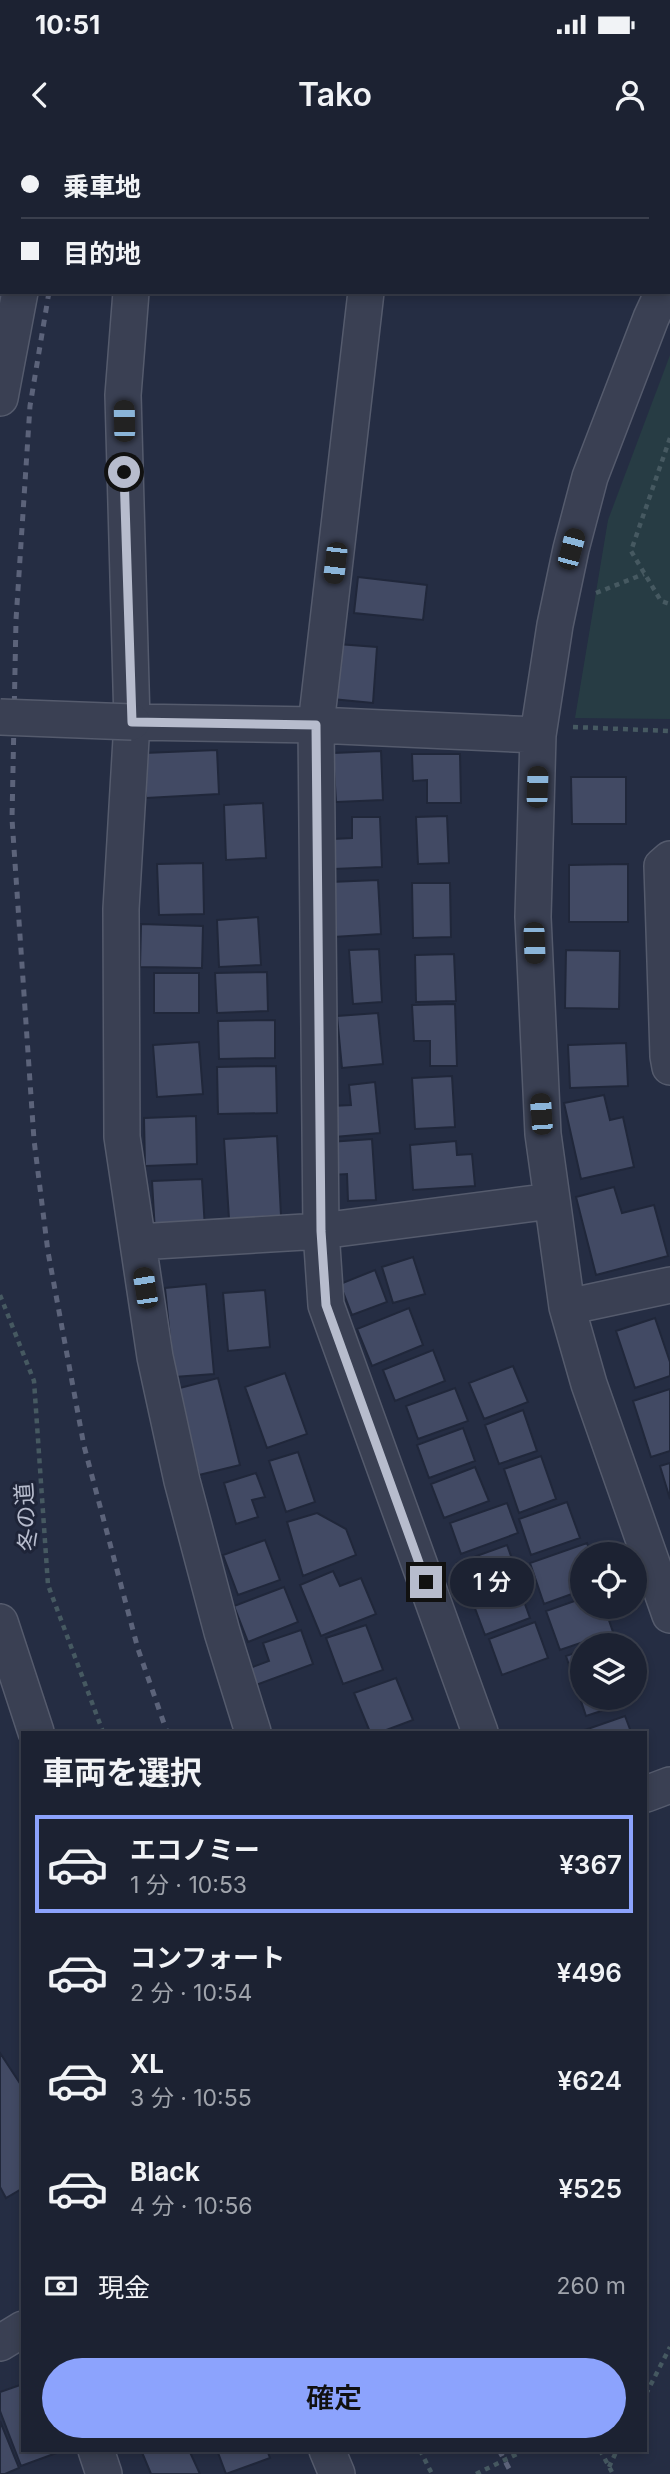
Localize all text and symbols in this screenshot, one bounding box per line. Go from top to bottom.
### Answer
text: 10:51 [35,9,100,40]
text: Tako [298,75,372,114]
icon: back [21,76,59,114]
icon: person [611,76,649,114]
text: 乗車地 [63,171,141,202]
text: 目的地 [63,238,141,269]
car [114,400,135,442]
route start [108,456,140,488]
car [556,526,587,572]
car [323,541,348,585]
car [526,766,549,808]
car [523,922,546,964]
car [530,1092,553,1136]
car [132,1266,159,1310]
street label: 冬の道 [10,1482,42,1552]
map controls [570,1542,647,1710]
button: locate [570,1542,647,1619]
callout: 1 分 [450,1558,534,1606]
route end [410,1566,442,1598]
text: 1 分 [473,1568,511,1596]
button: layers [570,1633,647,1710]
text: 車両を選択 [42,1753,202,1792]
icon: car [46,1833,109,1896]
text: エコノミー [130,1834,260,1865]
text: ¥367 [559,1849,622,1880]
text: 1 分 · 10:53 [130,1871,247,1899]
icon: car [46,1941,109,2004]
text: コンフォート [130,1942,285,1973]
text: ¥496 [557,1957,622,1988]
text: 2 分 · 10:54 [130,1979,252,2007]
text: XL [130,2048,164,2079]
icon: car [46,2049,109,2112]
text: ¥624 [558,2065,622,2096]
text: 3 分 · 10:55 [130,2084,252,2112]
text: Black [130,2156,200,2187]
icon: car [46,2157,109,2220]
text: ¥525 [558,2173,622,2204]
text: 4 分 · 10:56 [130,2192,253,2220]
icon: cash [42,2267,80,2305]
text: 現金 [98,2272,150,2303]
text: 260 m [557,2272,626,2300]
button: 確定 [42,2358,626,2438]

